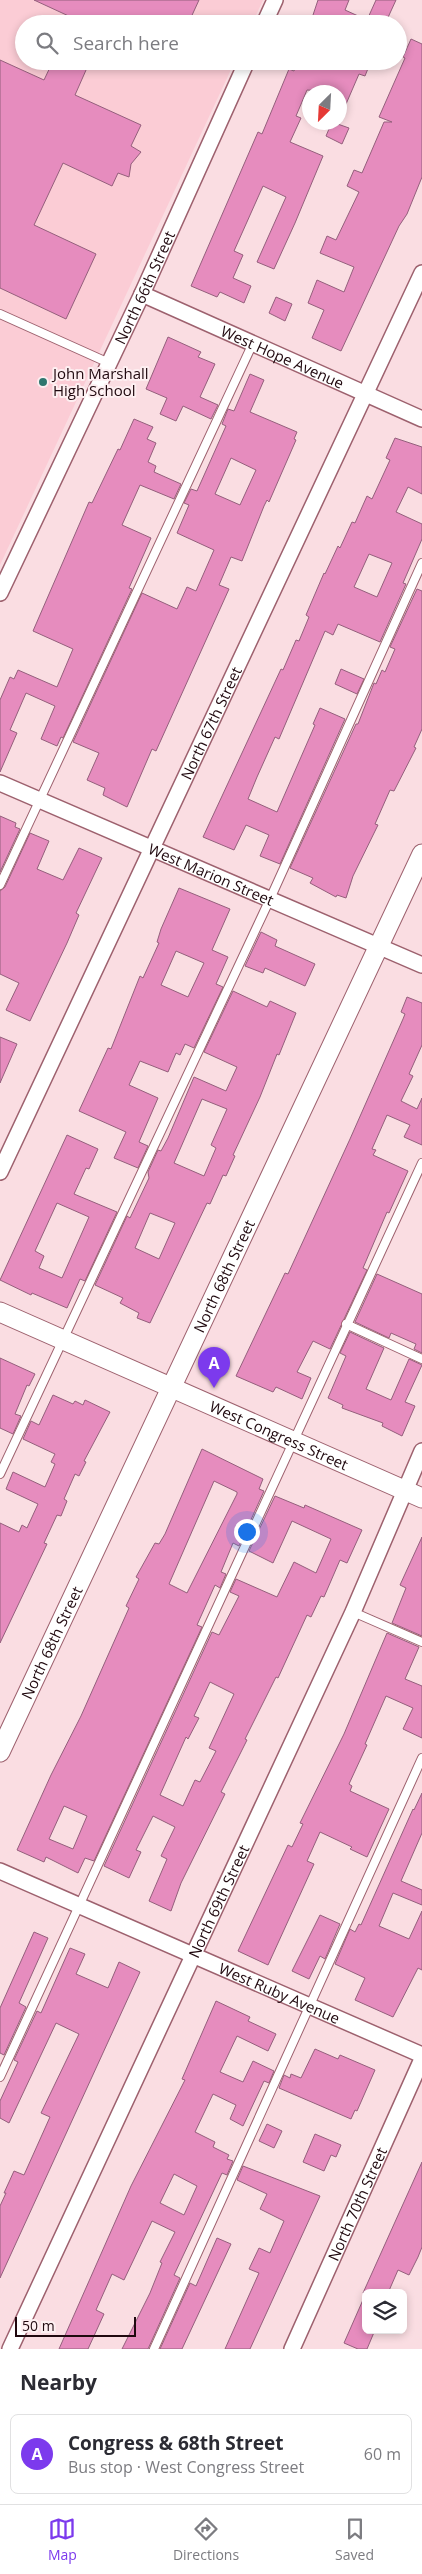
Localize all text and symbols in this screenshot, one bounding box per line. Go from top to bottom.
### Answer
search box [15,15,407,70]
icon: search [33,29,61,57]
text: Search here [73,30,179,56]
north arrow [302,85,347,130]
street label: North 66th Street [110,228,179,347]
street label: West Hope Avenue [218,321,347,393]
place label: John Marshall High School [51,363,149,400]
marker: John Marshall High School [37,376,49,388]
street label: North 67th Street [176,663,246,783]
street label: West Marion Street [145,838,277,910]
street label: North 68th Street [189,1216,259,1336]
pin: A [198,1347,230,1388]
street label: West Congress Street [207,1396,351,1474]
your location [234,1519,260,1545]
street label: North 68th Street [16,1583,87,1702]
street label: North 69th Street [184,1841,253,1961]
street label: West Ruby Avenue [216,1958,343,2028]
street label: North 70th Street [323,2144,391,2264]
map controls [362,2289,407,2334]
button: layers [362,2289,407,2334]
scale bar [15,2314,136,2337]
text: 50 m [22,2316,55,2335]
text: Nearby [20,2368,97,2396]
text: Congress & 68th Street [68,2430,283,2456]
text: A [31,2443,43,2465]
text: 60 m [364,2443,401,2465]
text: Bus stop · West Congress Street [68,2456,304,2478]
tab: Map [48,2515,77,2564]
tab: Directions [173,2515,239,2564]
tab: Saved [335,2515,374,2564]

